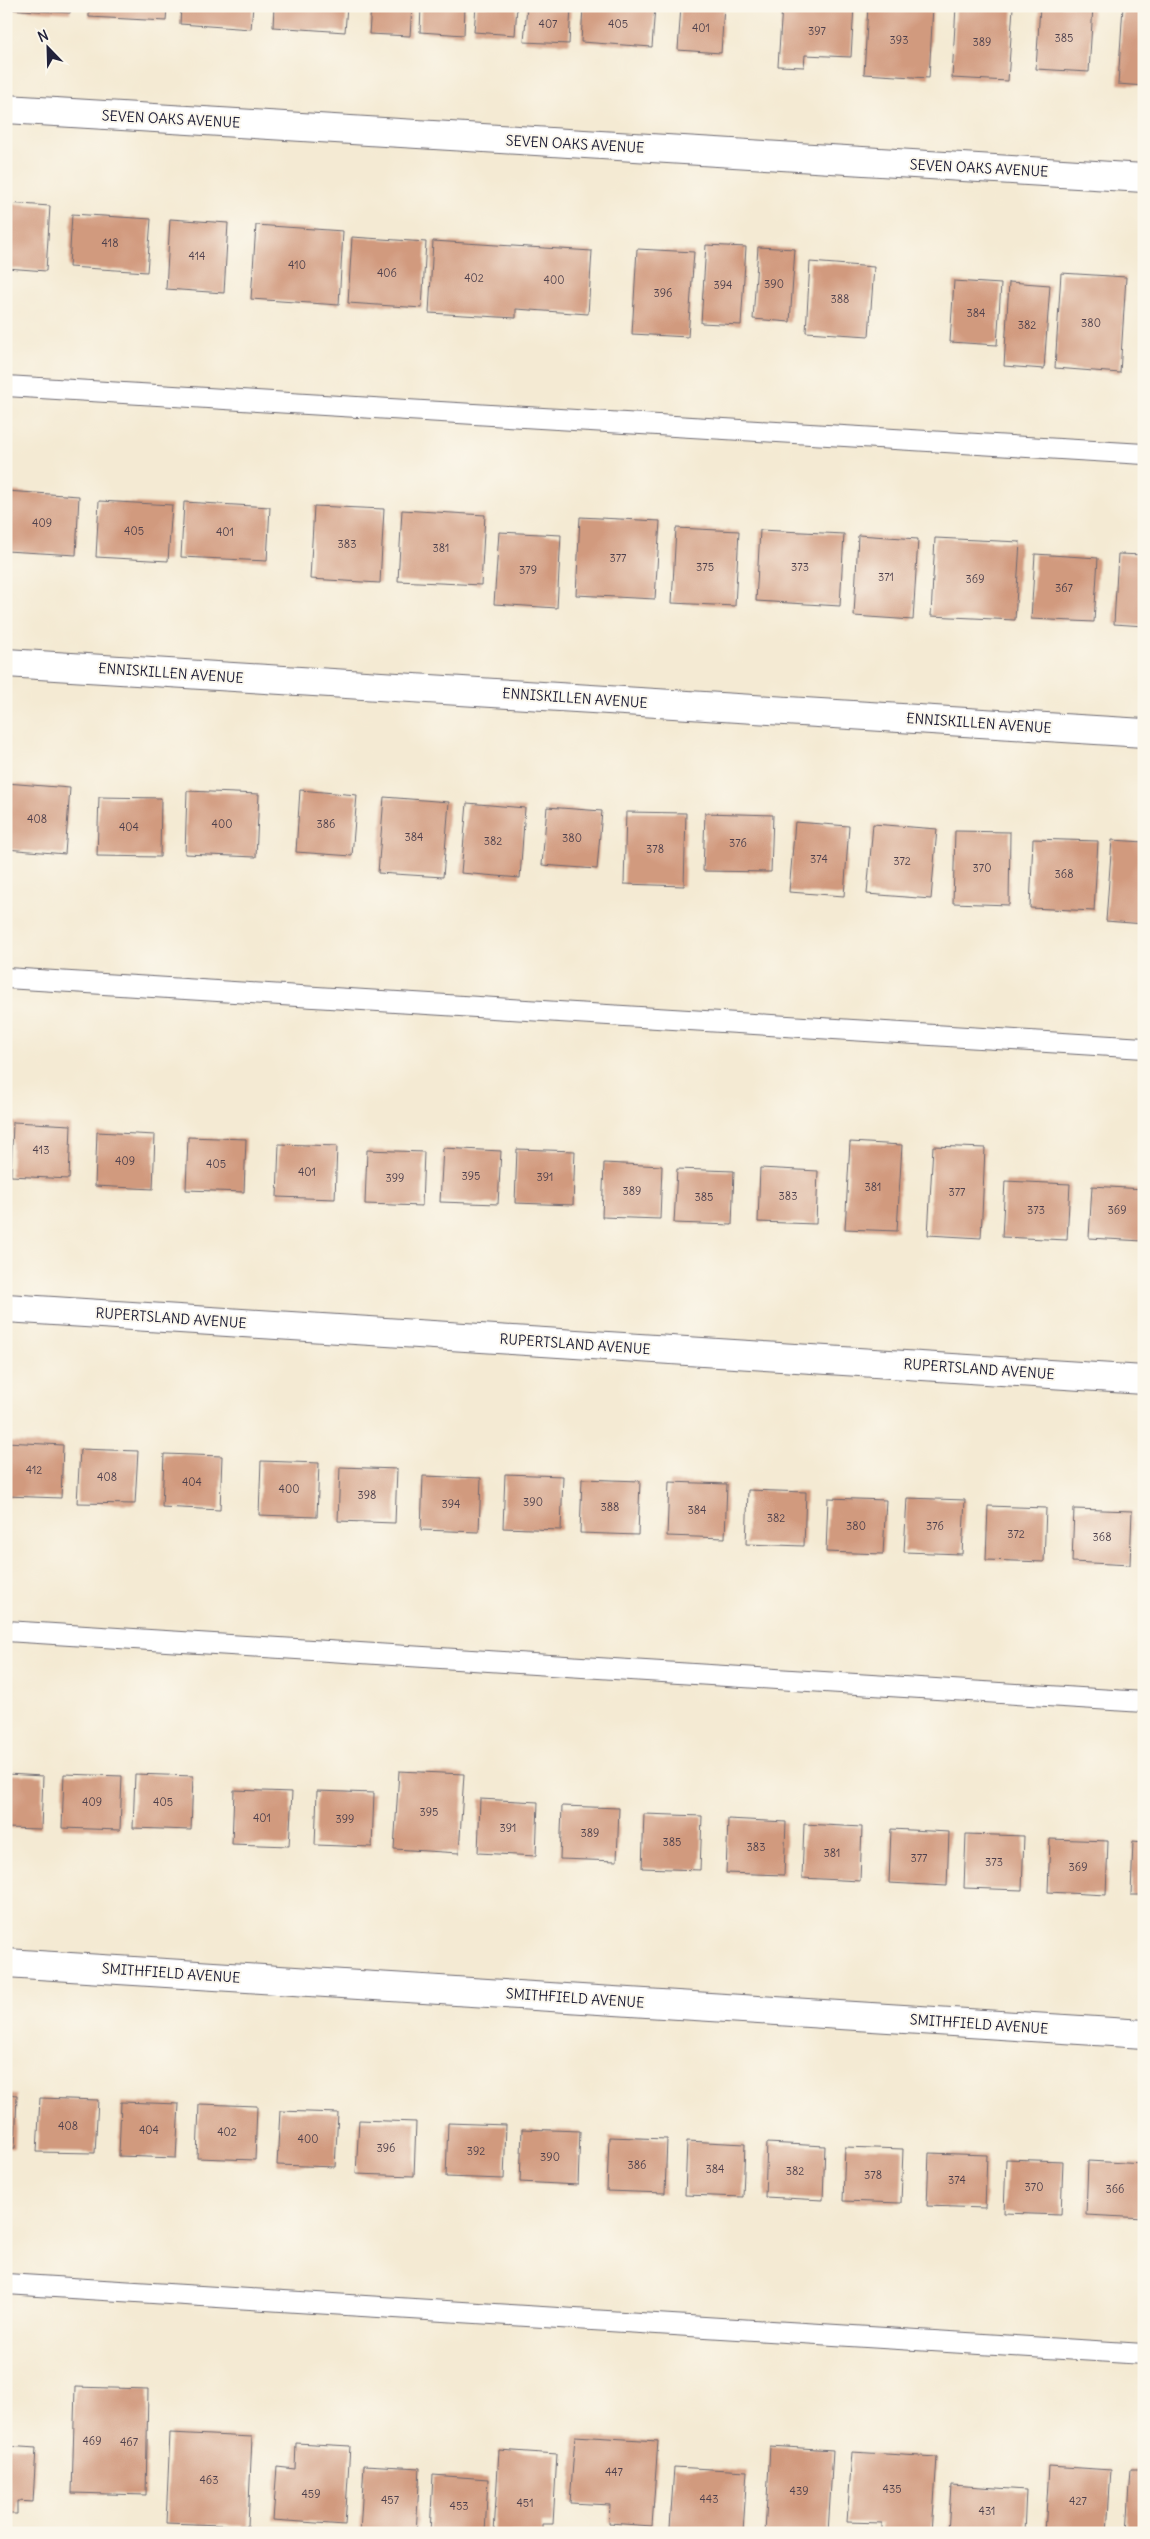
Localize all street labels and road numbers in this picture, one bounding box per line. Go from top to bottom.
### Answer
street label: SEVEN OAKS AVENUE [101,106,241,132]
street label: SEVEN OAKS AVENUE [505,131,645,157]
street label: SEVEN OAKS AVENUE [909,155,1049,181]
street label: ENNISKILLEN AVENUE [98,659,244,687]
street label: ENNISKILLEN AVENUE [502,684,648,712]
street label: ENNISKILLEN AVENUE [906,709,1052,737]
street label: RUPERTSLAND AVENUE [95,1304,247,1332]
street label: RUPERTSLAND AVENUE [499,1330,651,1358]
street label: RUPERTSLAND AVENUE [903,1355,1055,1383]
street label: SMITHFIELD AVENUE [101,1959,241,1987]
street label: SMITHFIELD AVENUE [505,1984,645,2012]
street label: SMITHFIELD AVENUE [909,2010,1049,2038]

